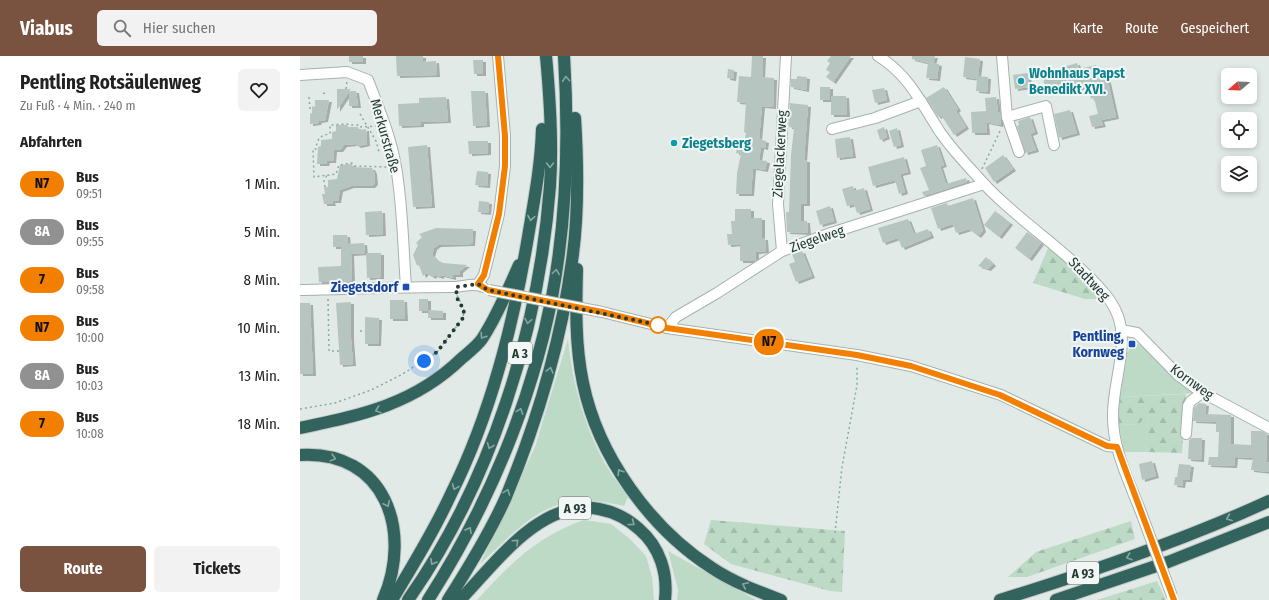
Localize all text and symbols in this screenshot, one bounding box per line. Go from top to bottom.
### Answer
search box [97,10,377,46]
text: Viabus [20,17,73,40]
icon: search [111,17,133,39]
text: Hier suchen [143,19,216,37]
text: Karte [1073,20,1103,37]
text: Route [1125,20,1158,37]
text: Gespeichert [1180,20,1249,37]
place label: Wohnhaus Papst Benedikt XVI. [1029,65,1126,98]
north arrow [1221,68,1257,104]
map controls [1221,68,1257,192]
button: heart [238,69,280,111]
text: Pentling Rotsäulenweg [20,71,201,94]
one-way arrow [561,76,570,82]
marker: Wohnhaus Papst Benedikt XVI. [1016,76,1026,86]
street label: Merkurstraße [366,97,404,175]
text: Zu Fuß · 4 Min. · 240 m [20,98,136,113]
street label: Ziegelackerweg [769,109,791,198]
button: locate [1221,112,1257,148]
text: Abfahrten [20,133,82,151]
place label: Ziegetsberg [682,135,751,152]
marker: Ziegetsberg [669,138,679,148]
button: layers [1221,156,1257,192]
one-way arrow [546,162,554,168]
text: Bus [76,168,99,186]
text: N7 [35,175,49,192]
text: 1 Min. [245,175,280,193]
text: 09:51 [76,186,102,201]
one-way arrow [527,215,536,221]
text: Bus [76,216,99,234]
street label: Ziegelweg [787,222,847,256]
text: 8A [35,223,50,240]
text: 5 Min. [244,223,280,241]
text: 09:55 [76,234,104,249]
street label: Stadtweg [1065,254,1114,304]
text: Bus [76,264,99,282]
one-way arrow [551,269,560,275]
text: 7 [39,271,45,288]
text: 8 Min. [243,271,280,289]
place label: Ziegetsdorf [331,279,399,296]
text: 09:58 [76,282,104,297]
marker: Ziegetsdorf [401,282,411,292]
text: Bus [76,312,99,330]
unlabelled marker [649,316,667,334]
one-way arrow [525,318,533,325]
text: N7 [35,319,49,336]
text: 10 Min. [237,319,280,337]
place label: Pentling, Kornweg [1073,328,1124,361]
line badge: N7 [751,329,787,355]
text: 10:00 [76,330,104,345]
one-way arrow [480,332,488,339]
text: N7 [762,333,776,350]
marker: Pentling, Kornweg [1127,339,1137,349]
road number: A 3 [508,342,532,364]
your location [414,351,434,371]
text: Bus [76,360,99,378]
street label: Kornweg [1167,361,1217,404]
one-way arrow [545,366,554,373]
text: 8A [35,367,50,384]
text: 13 Min. [238,367,280,385]
text: 10:03 [76,378,103,393]
one-way arrow [375,405,382,413]
one-way arrow [515,407,524,414]
text: Bus [76,408,99,426]
text: 7 [39,415,45,432]
text: 18 Min. [238,415,280,433]
text: 10:08 [76,426,104,441]
one-way arrow [487,441,495,449]
one-way arrow [330,454,337,462]
one-way arrow [617,469,624,476]
one-way arrow [451,483,459,490]
one-way arrow [503,489,511,496]
road number: A 93 [559,497,591,519]
one-way arrow [382,499,389,507]
one-way arrow [1225,513,1233,521]
one-way arrow [628,518,635,525]
one-way arrow [464,527,471,534]
one-way arrow [511,539,519,547]
button: Route [20,546,146,592]
button: Tickets [154,546,280,592]
one-way arrow [1125,552,1132,561]
one-way arrow [430,558,437,565]
road number: A 93 [1067,562,1099,584]
one-way arrow [741,582,749,590]

